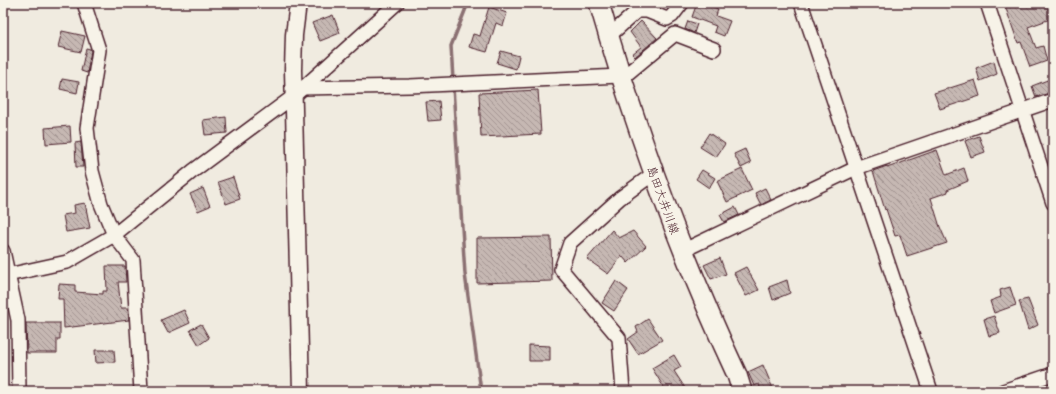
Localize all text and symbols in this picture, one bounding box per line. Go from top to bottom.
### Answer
street label: 島田大井川線 [640,162,686,238]

